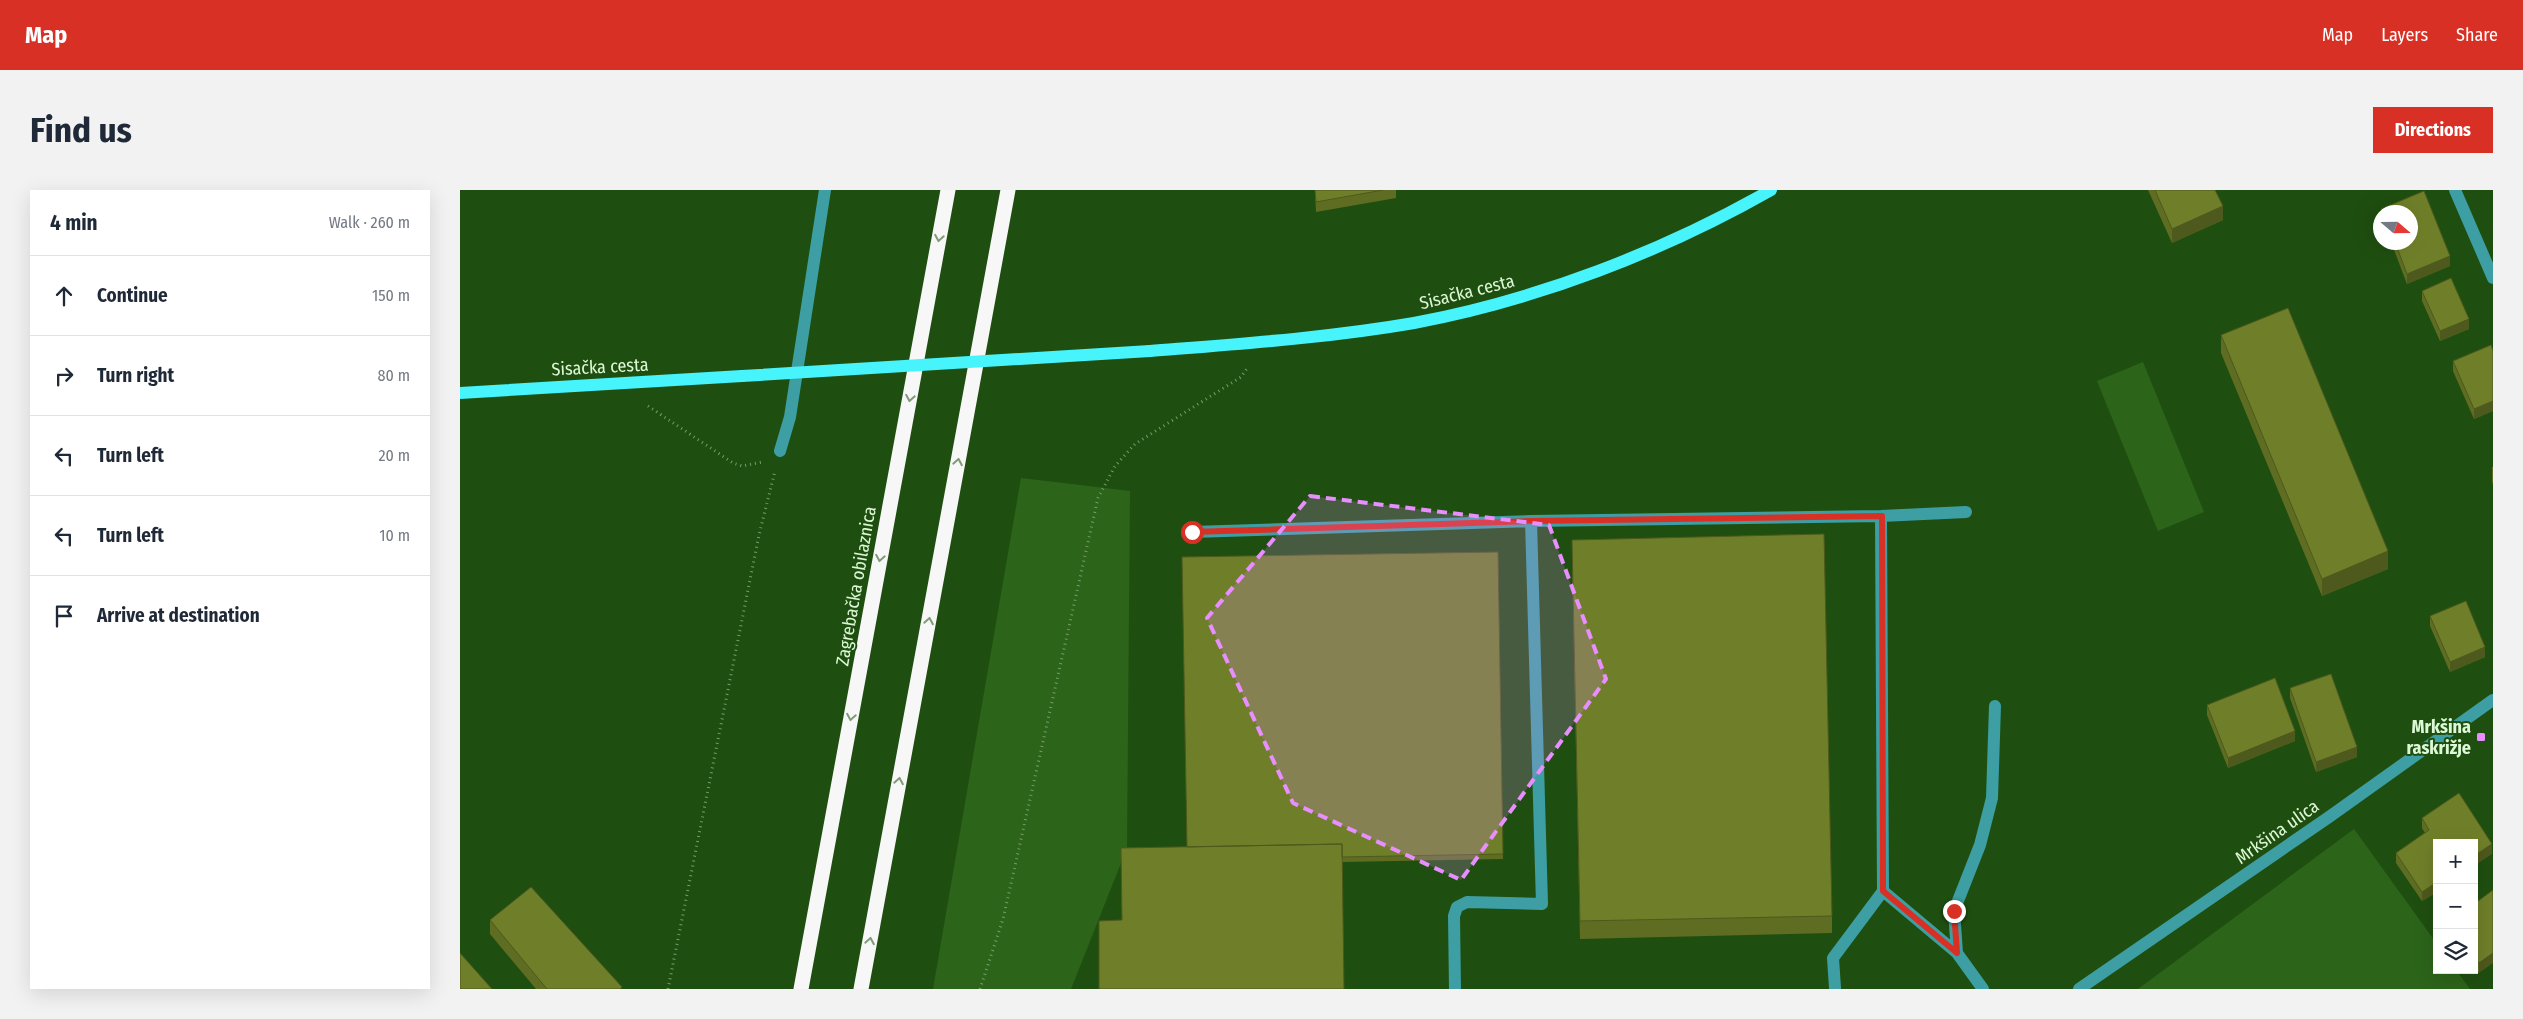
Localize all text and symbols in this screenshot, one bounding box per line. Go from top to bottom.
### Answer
text: Map [25,21,67,49]
text: Map [2322,24,2353,46]
text: Layers [2381,24,2428,46]
text: Share [2456,24,2498,46]
button: Directions [2373,107,2493,153]
text: Find us [30,109,132,151]
north arrow [2373,205,2418,250]
text: 4 min [50,210,98,236]
text: Walk · 260 m [329,213,410,232]
one-way arrow [935,234,945,242]
street label: Sisačka cesta [1417,270,1517,314]
icon: ahead [50,282,78,310]
text: Continue [97,284,168,307]
text: 150 m [372,286,410,305]
street label: Sisačka cesta [551,353,649,381]
icon: right [50,362,78,390]
text: Turn right [97,364,174,387]
text: 80 m [378,366,410,385]
one-way arrow [905,393,915,402]
icon: left [50,442,78,470]
text: Turn left [97,444,164,467]
text: 20 m [379,446,410,465]
one-way arrow [953,457,963,466]
street label: Zagrebačka obilaznica [831,504,881,668]
route start [1181,521,1204,544]
icon: left [50,522,78,550]
text: Turn left [97,524,164,547]
text: 10 m [379,526,410,545]
one-way arrow [876,553,886,562]
icon: arrive [50,602,78,630]
text: Arrive at destination [97,604,260,627]
one-way arrow [923,617,933,626]
one-way arrow [846,713,857,722]
place label: Mrkšina raskrižje [2406,716,2471,759]
marker: Mrkšina raskrižje [2475,731,2487,743]
one-way arrow [894,777,904,786]
street label: Mrkšina ulica [2231,795,2323,869]
map controls [2433,839,2478,974]
button: + [2433,839,2478,884]
button: − [2433,884,2478,929]
route end [1943,900,1966,923]
button: layers [2433,929,2478,974]
one-way arrow [864,937,875,945]

